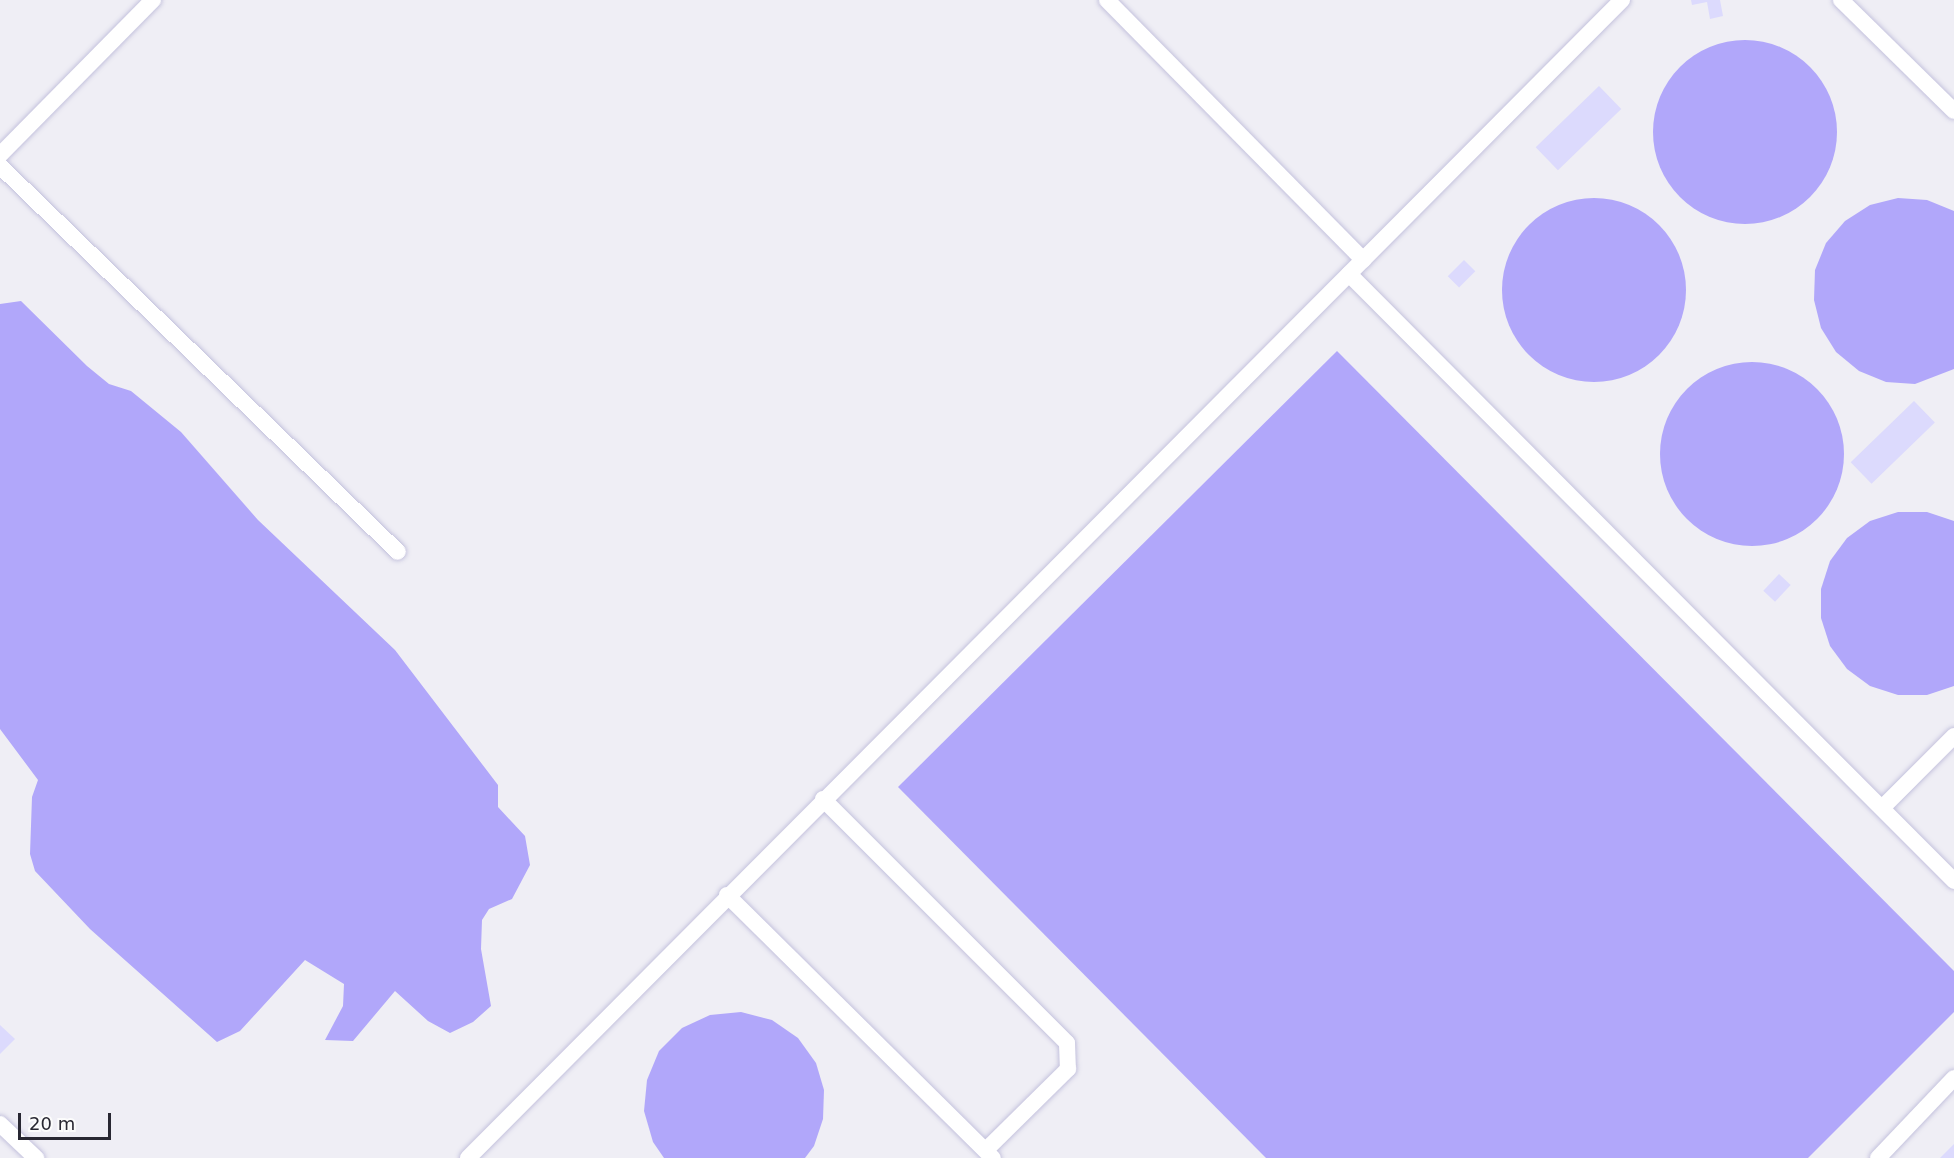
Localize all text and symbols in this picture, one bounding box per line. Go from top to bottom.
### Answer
scale bar [21,1101,114,1139]
text: 20 m [29,1113,75,1134]

